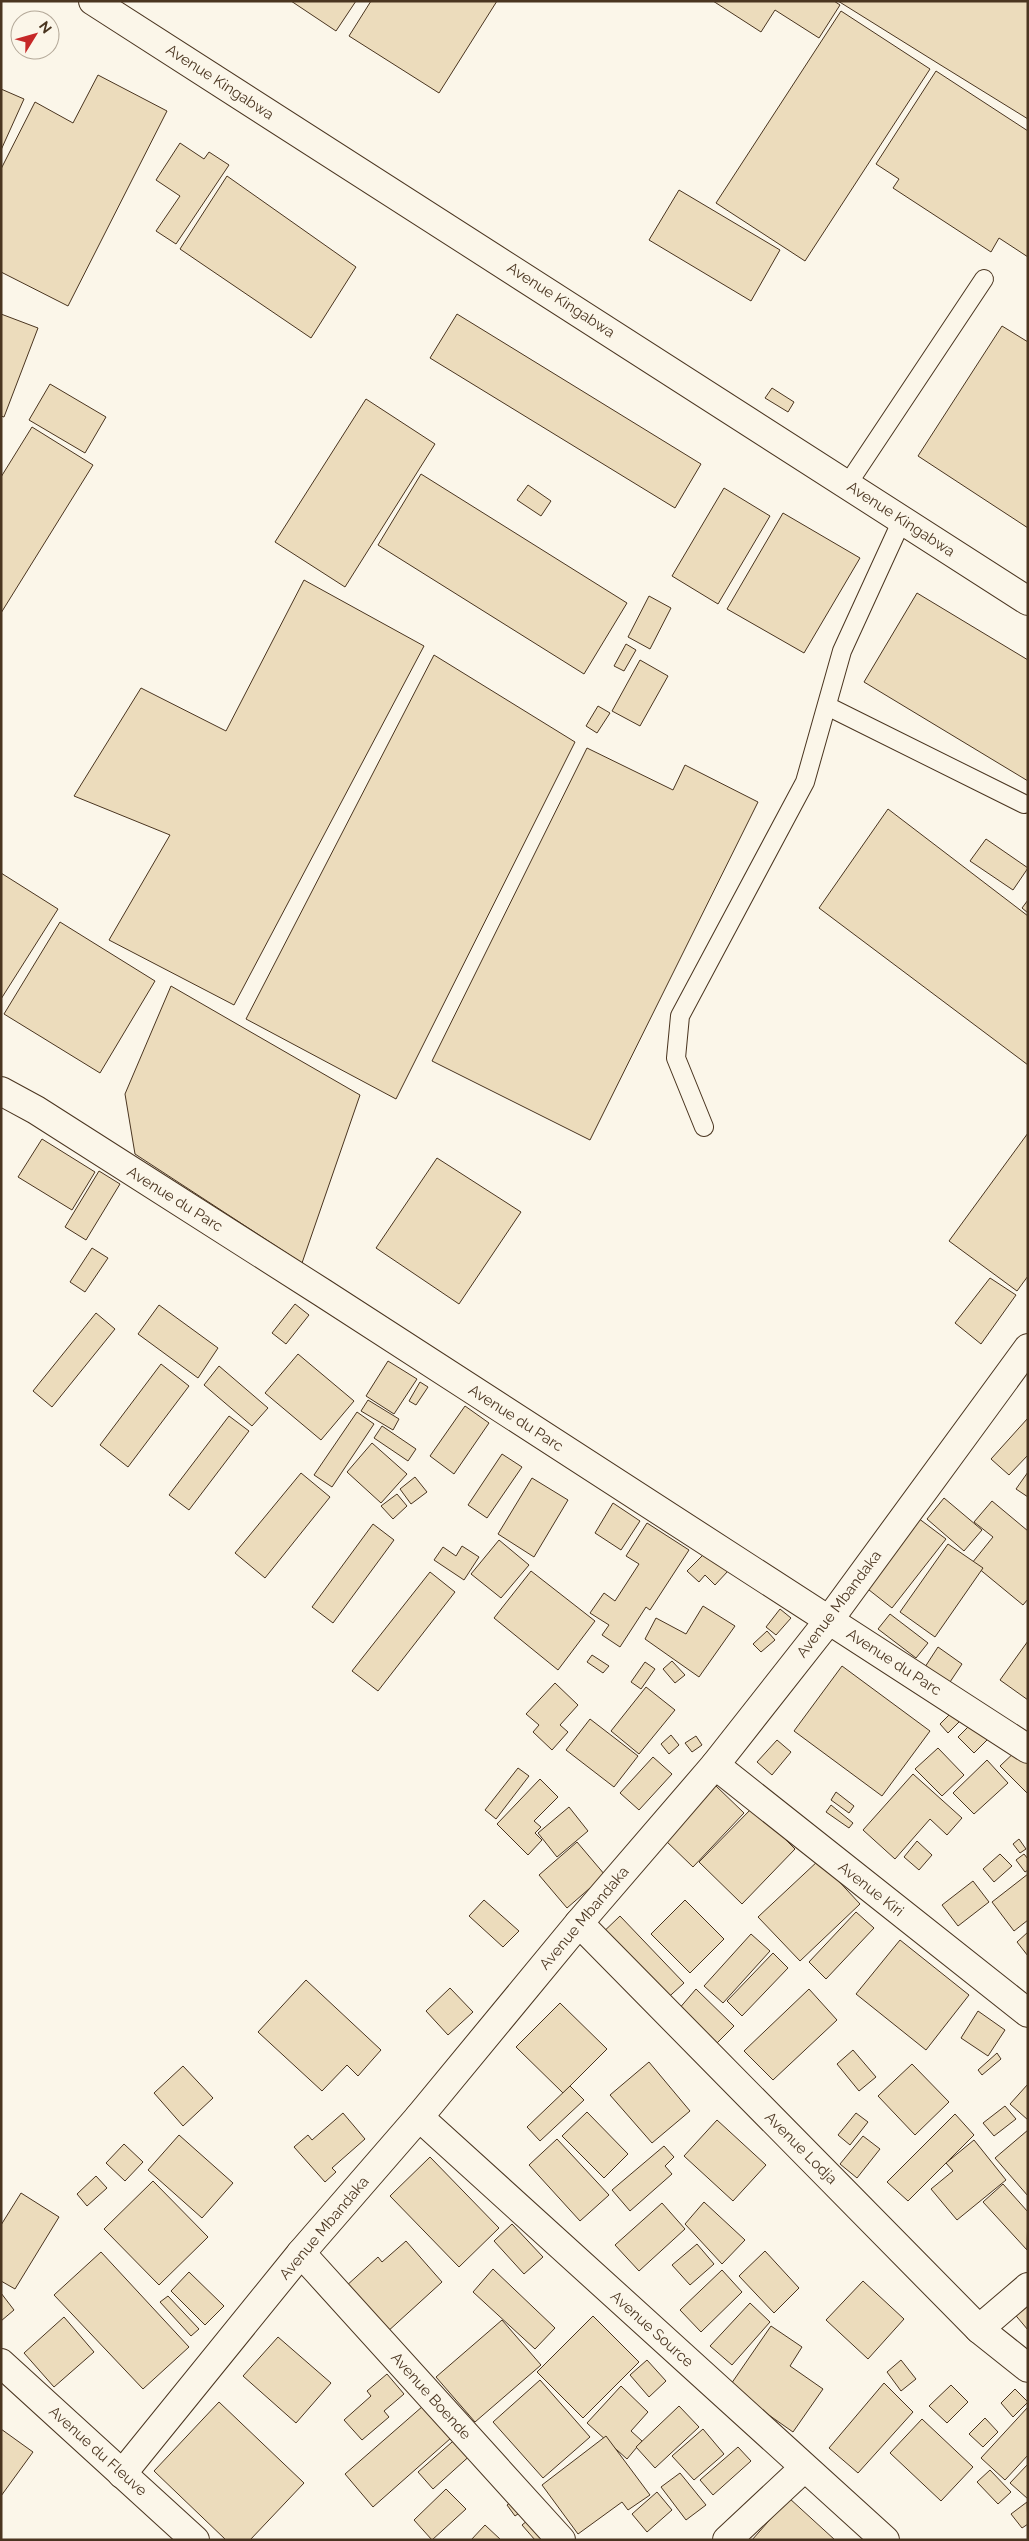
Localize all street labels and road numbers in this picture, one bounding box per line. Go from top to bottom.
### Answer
street label: Avenue Kingabwa [163,40,277,124]
street label: Avenue Kingabwa [504,258,618,342]
street label: Avenue Kingabwa [844,477,958,561]
street label: Avenue du Parc [124,1162,226,1236]
street label: Avenue du Parc [465,1381,567,1455]
street label: Avenue Mbandaka [793,1547,885,1661]
street label: Avenue du Parc [843,1625,945,1699]
street label: Avenue Kiri [835,1858,907,1920]
street label: Avenue Mbandaka [536,1863,632,1973]
street label: Avenue Lodja [761,2108,841,2188]
street label: Avenue Mbandaka [276,2173,372,2283]
street label: Avenue Source [607,2287,697,2371]
street label: Avenue Boende [387,2349,475,2443]
street label: Avenue du Fleuve [45,2402,151,2500]

